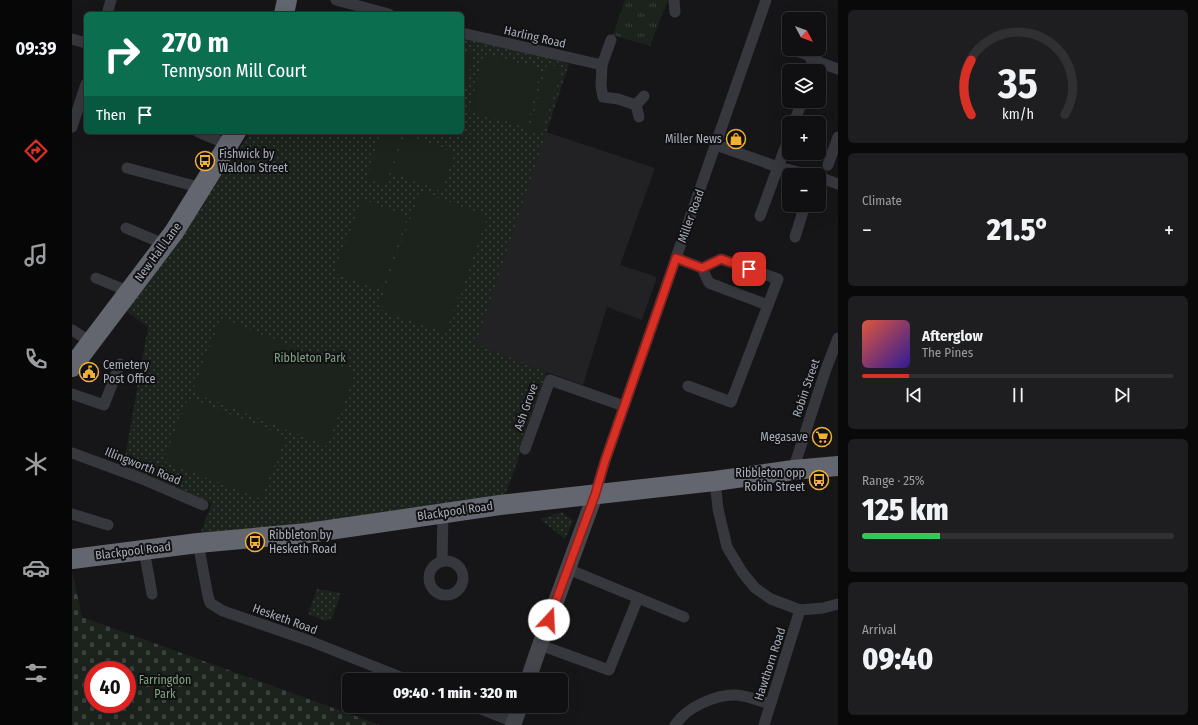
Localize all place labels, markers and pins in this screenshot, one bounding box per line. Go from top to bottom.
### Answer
shop icon: Miller News [725,128,747,150]
place label: Miller News [665,132,722,146]
place label: Fishwick by Waldon Street [219,147,288,175]
bus stop icon: Fishwick by Waldon Street [194,150,216,172]
pin [732,252,766,286]
place label: Cemetery Post Office [103,358,155,386]
public building icon: Cemetery Post Office [78,361,100,383]
supermarket icon: Megasave [811,426,833,448]
place label: Megasave [760,430,808,444]
place label: Ribbleton opp Robin Street [735,466,805,494]
bus stop icon: Ribbleton opp Robin Street [808,469,830,491]
place label: Ribbleton by Hesketh Road [269,528,337,556]
bus stop icon: Ribbleton by Hesketh Road [244,531,266,553]

